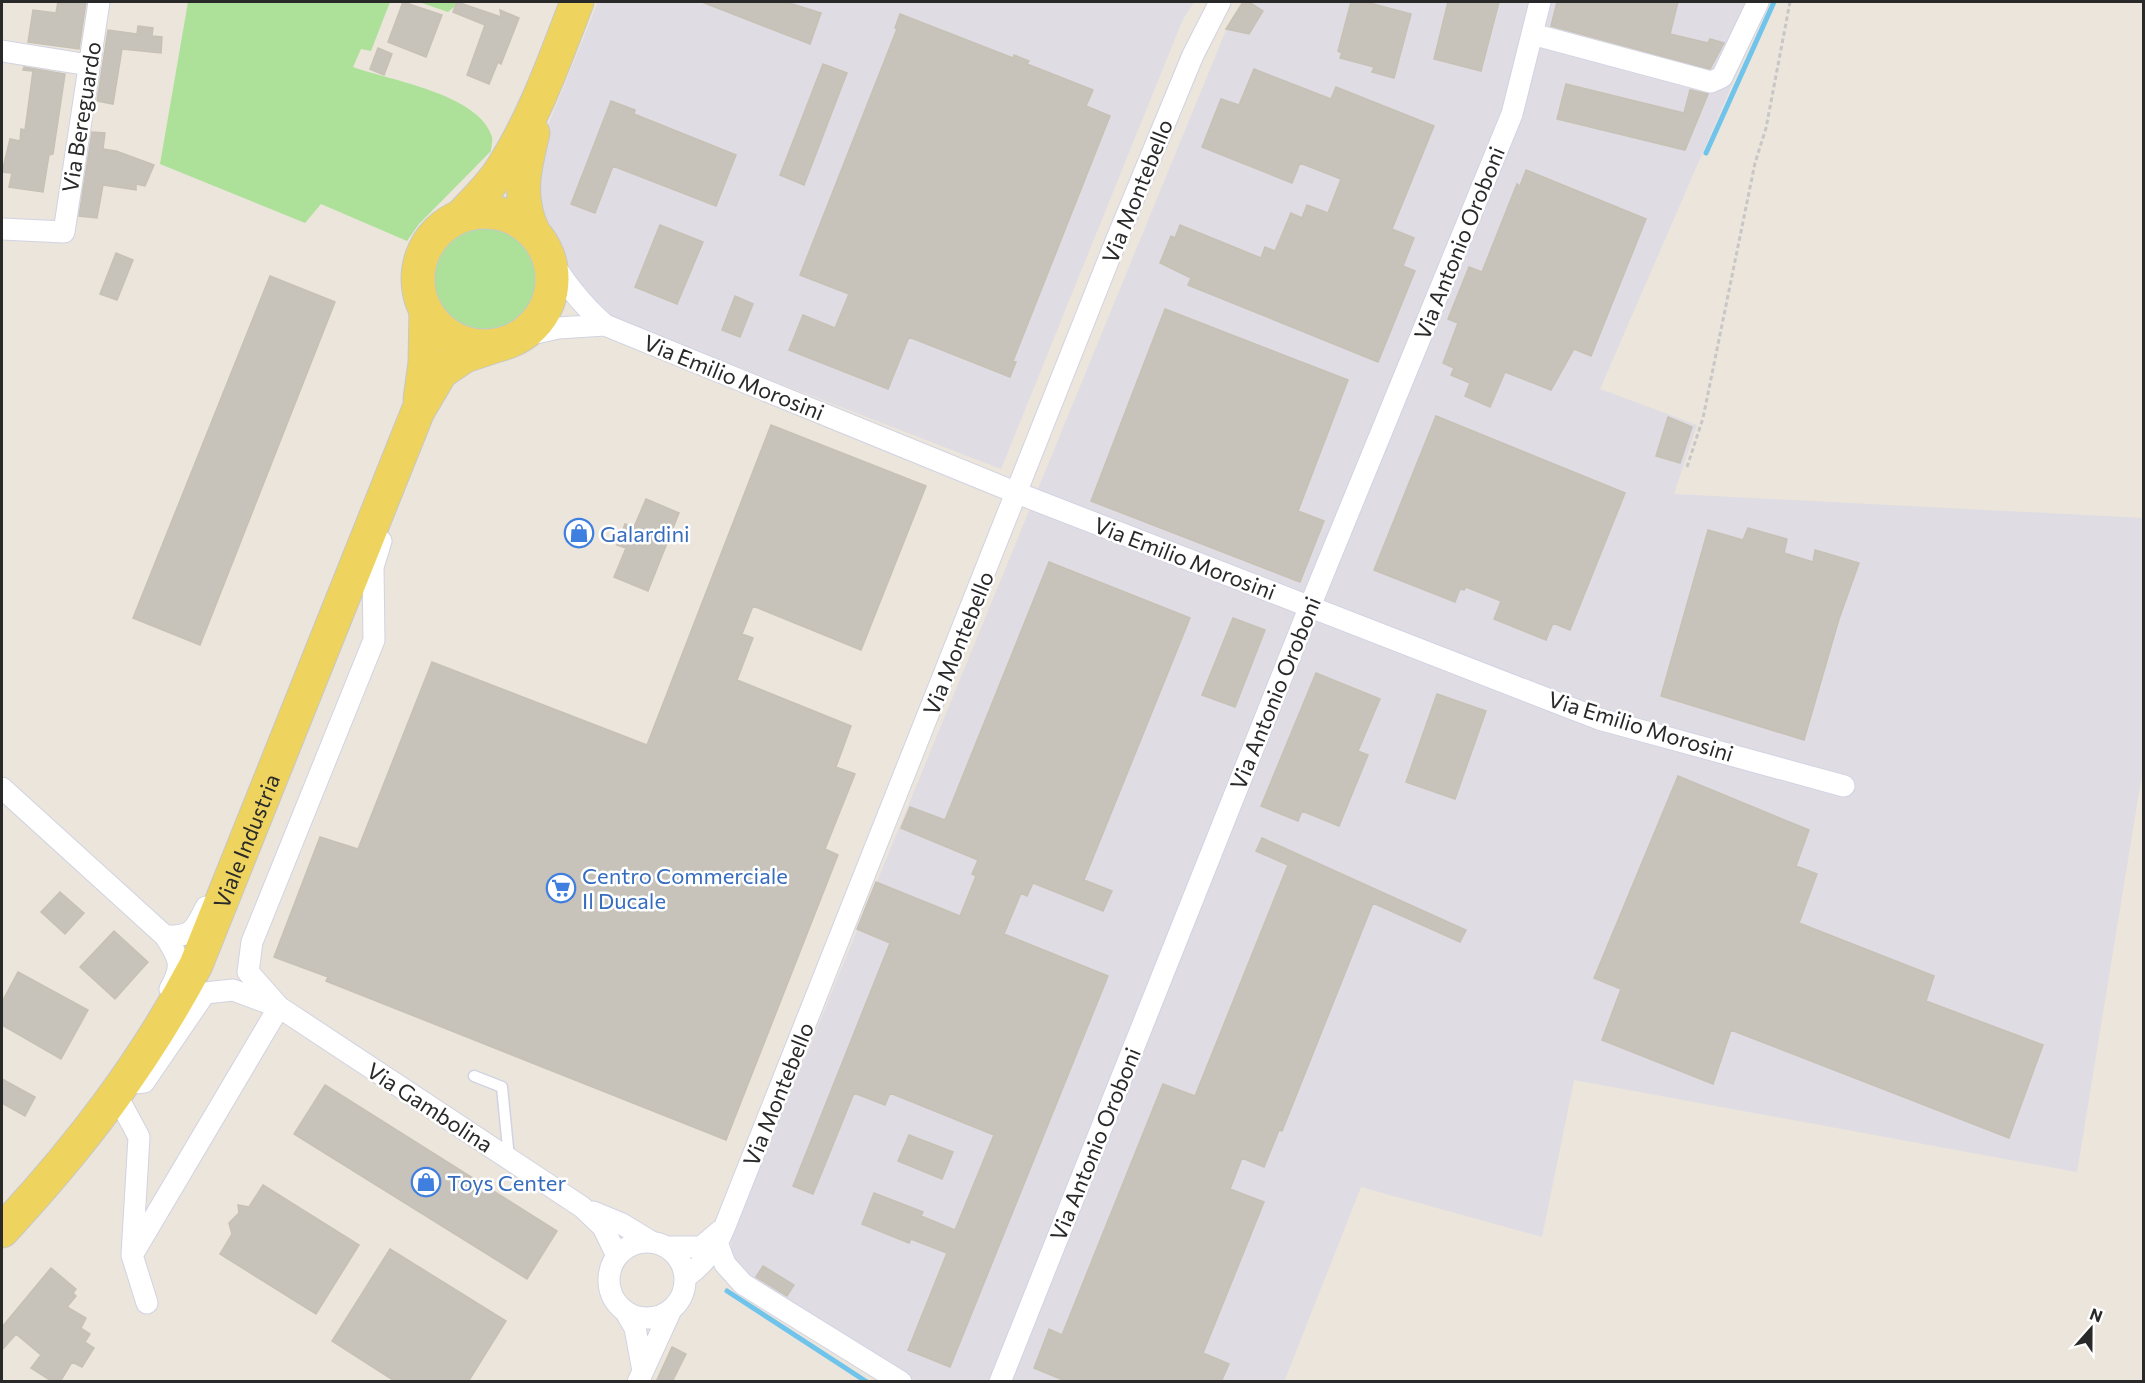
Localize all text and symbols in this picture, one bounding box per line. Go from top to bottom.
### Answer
street label: Via Bereguardo [56,40,106,194]
street label: Via Montebello [1096,115,1178,267]
street label: Via Antonio Oroboni [1408,143,1510,343]
street label: Via Emilio Morosini [640,328,828,426]
street label: Via Emilio Morosini [1090,511,1280,605]
shop icon: Galardini [563,517,595,549]
place label: Galardini [600,520,690,547]
street label: Via Montebello [917,567,999,719]
street label: Via Antonio Oroboni [1224,593,1326,793]
street label: Via Emilio Morosini [1545,685,1737,767]
street label: Viale Industria [207,770,285,912]
place label: Centro Commerciale Il Ducale [582,862,788,914]
supermarket icon: Centro Commerciale Il Ducale [545,872,577,904]
street label: Via Montebello [737,1018,819,1170]
street label: Via Antonio Oroboni [1044,1044,1146,1244]
street label: Via Gambolina [362,1056,498,1158]
shop icon: Toys Center [410,1166,442,1198]
place label: Toys Center [447,1169,566,1196]
north arrow [2061,1299,2121,1359]
text: N [2088,1304,2106,1326]

